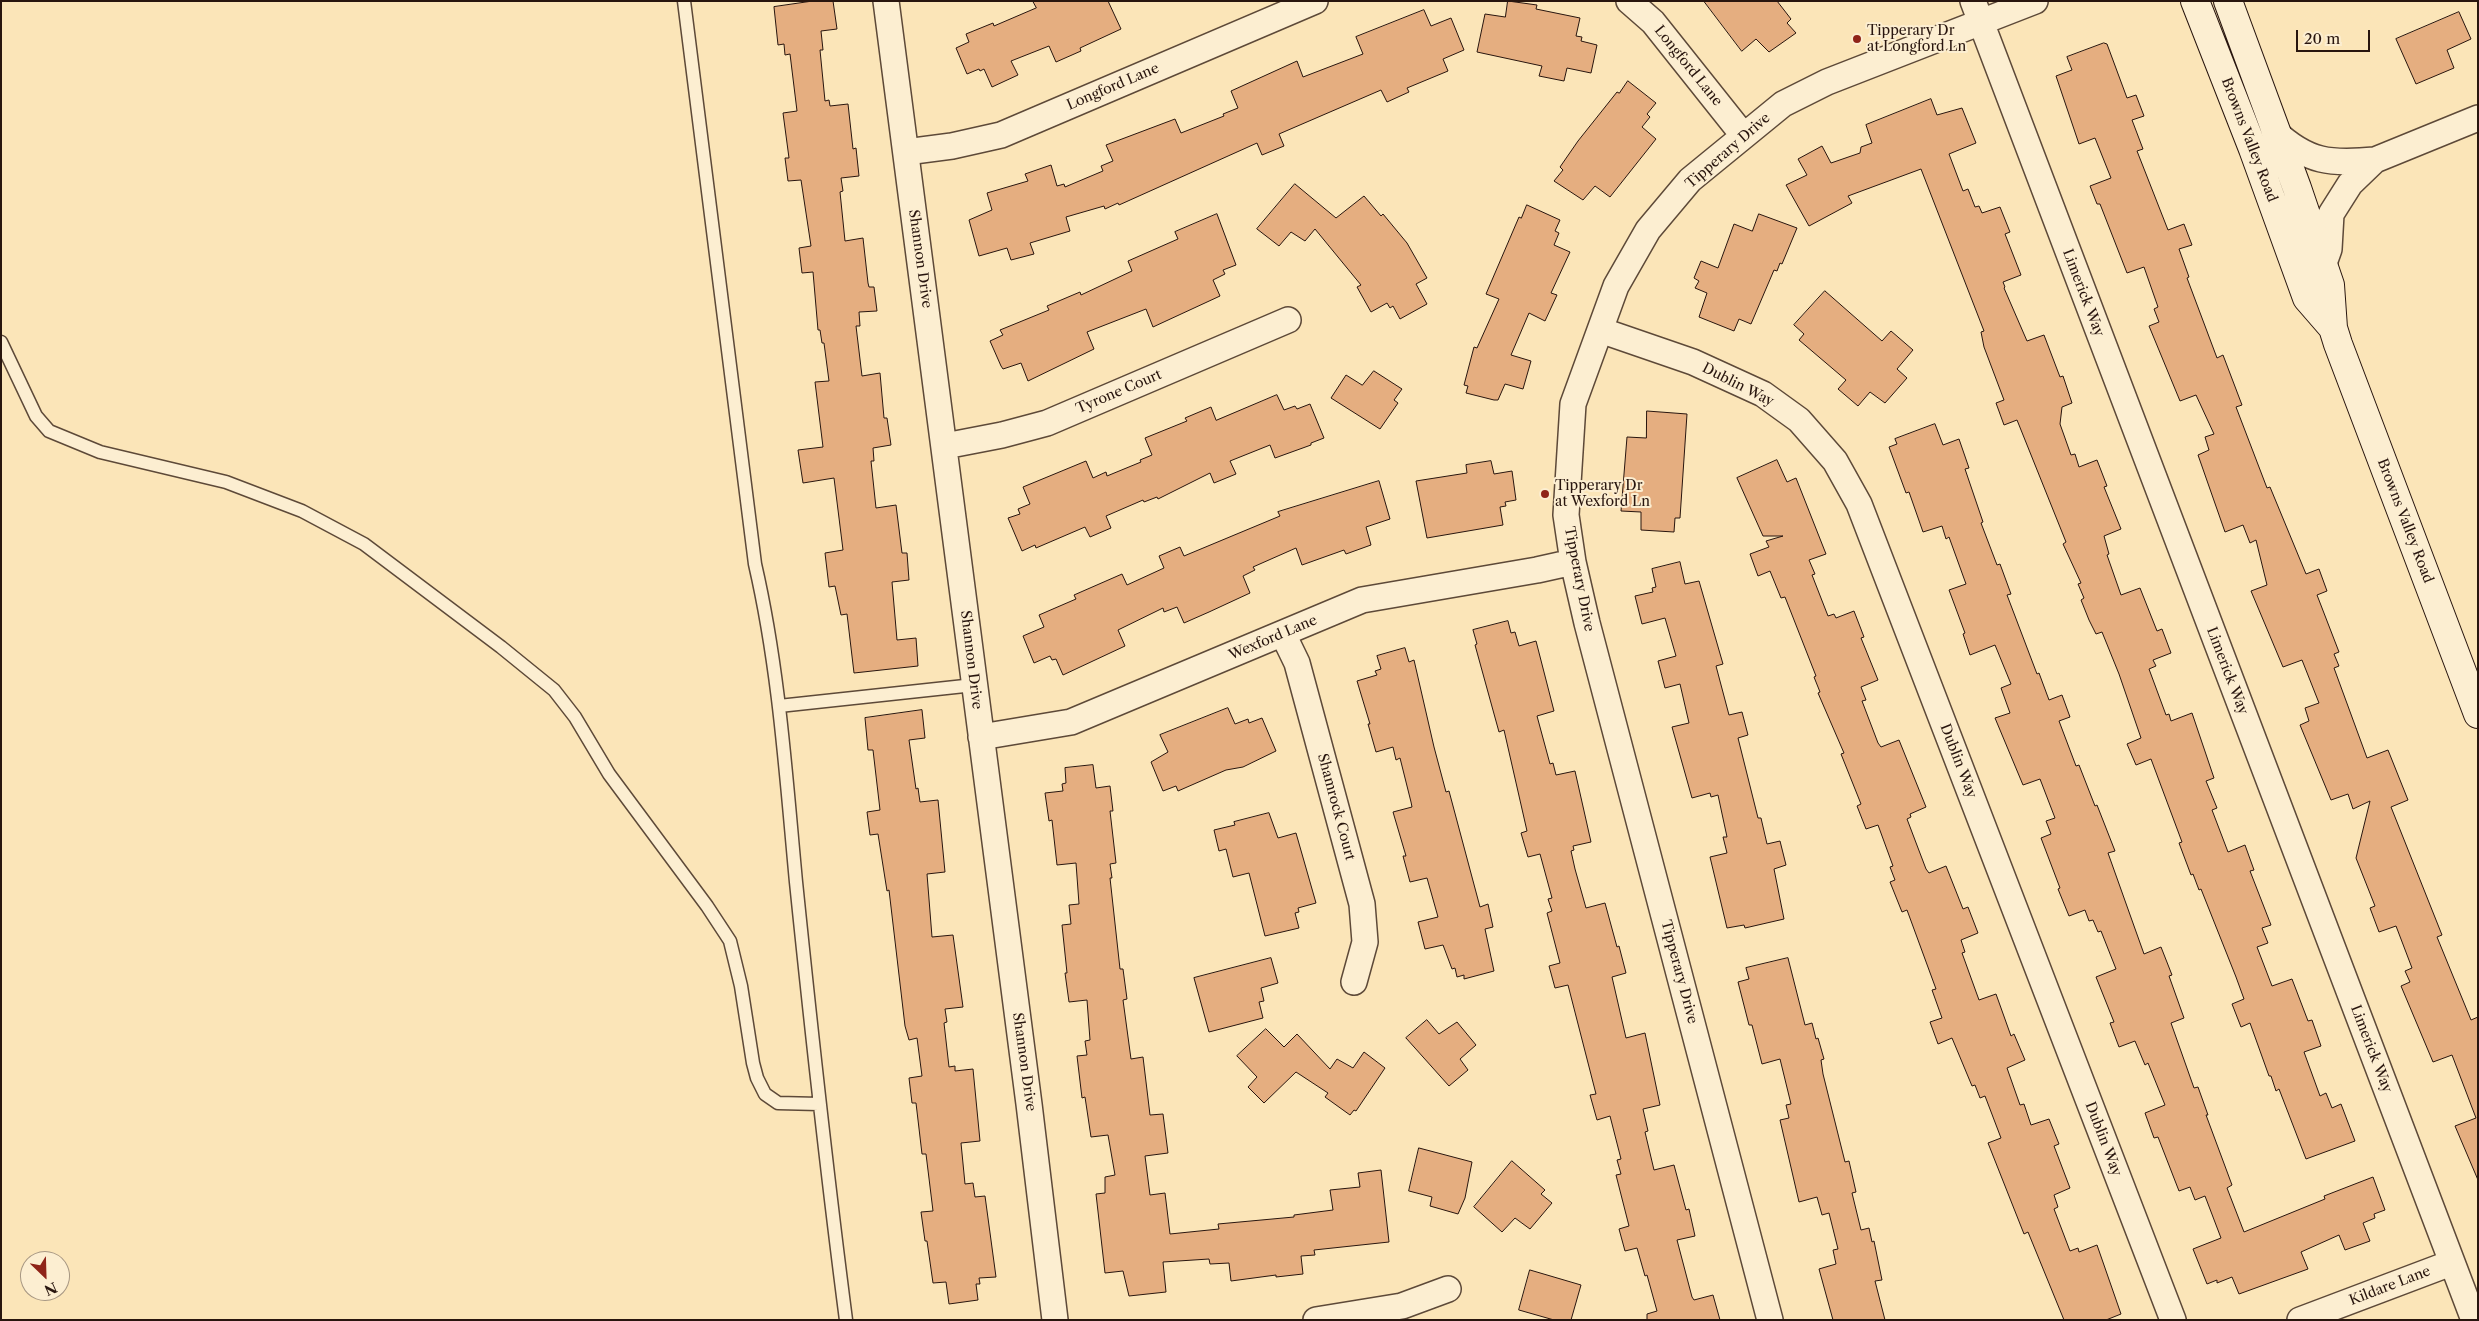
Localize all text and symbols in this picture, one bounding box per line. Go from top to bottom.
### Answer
scale bar [2299,20,2373,52]
street label: Longford Lane [1650,22,1726,110]
place label: Tipperary Dr at Longford Ln [1867,23,1966,56]
text: 20 m [2304,29,2340,48]
marker: Tipperary Dr at Longford Ln [1851,33,1863,45]
street label: Longford Lane [1064,60,1162,114]
street label: Browns Valley Road [2217,75,2281,205]
street label: Tipperary Drive [1682,110,1774,192]
street label: Shannon Drive [905,209,935,309]
street label: Limerick Way [2059,247,2107,339]
street label: Dublin Way [1699,360,1777,410]
street label: Tyrone Court [1074,366,1164,418]
street label: Browns Valley Road [2373,456,2437,586]
place label: Tipperary Dr at Wexford Ln [1555,478,1650,511]
marker: Tipperary Dr at Wexford Ln [1539,488,1551,500]
street label: Tipperary Drive [1561,525,1597,633]
street label: Shannon Drive [957,610,985,710]
street label: Wexford Lane [1226,612,1320,664]
street label: Limerick Way [2203,625,2251,717]
street label: Dublin Way [1936,721,1980,801]
street label: Shamrock Court [1314,752,1358,862]
street label: Tipperary Drive [1657,918,1701,1026]
street label: Limerick Way [2347,1003,2395,1095]
street label: Shannon Drive [1009,1012,1039,1112]
street label: Dublin Way [2081,1099,2125,1179]
north arrow [20,1251,70,1301]
street label: Kildare Lane [2347,1263,2433,1309]
text: N [41,1278,60,1299]

